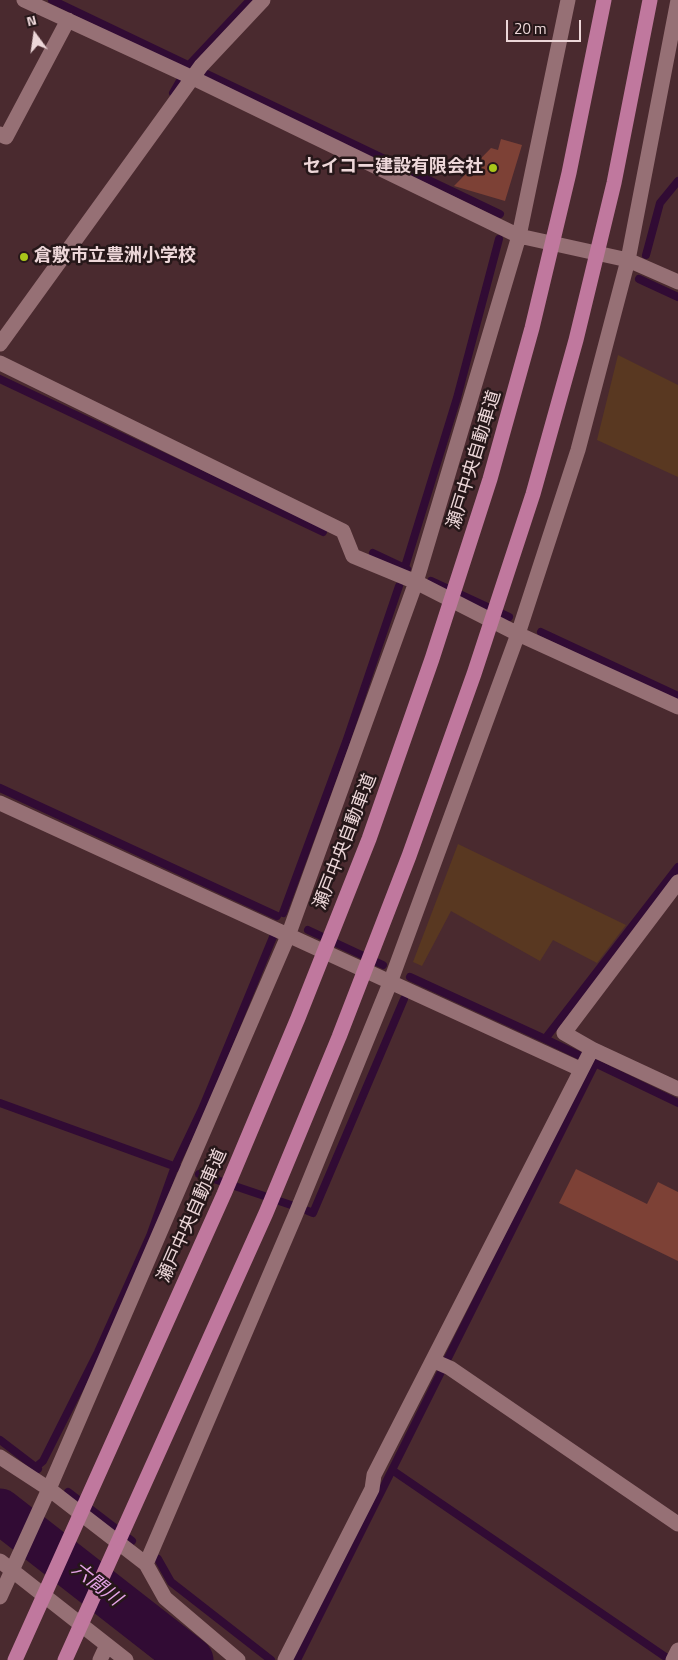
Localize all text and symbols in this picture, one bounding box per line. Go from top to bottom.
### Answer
text: N [24,9,38,31]
north arrow [10,10,60,60]
scale bar [508,10,583,42]
text: 20 m [514,17,547,40]
place label: セイコー建設有限会社 [303,157,483,179]
marker: セイコー建設有限会社 [487,162,499,174]
place label: 倉敷市立豊洲小学校 [34,246,196,268]
marker: 倉敷市立豊洲小学校 [18,251,30,263]
street label: 瀬戸中央自動車道 [444,388,506,532]
street label: 瀬戸中央自動車道 [310,771,382,913]
street label: 瀬戸中央自動車道 [154,1146,232,1286]
water label: 六間川 [67,1558,125,1612]

